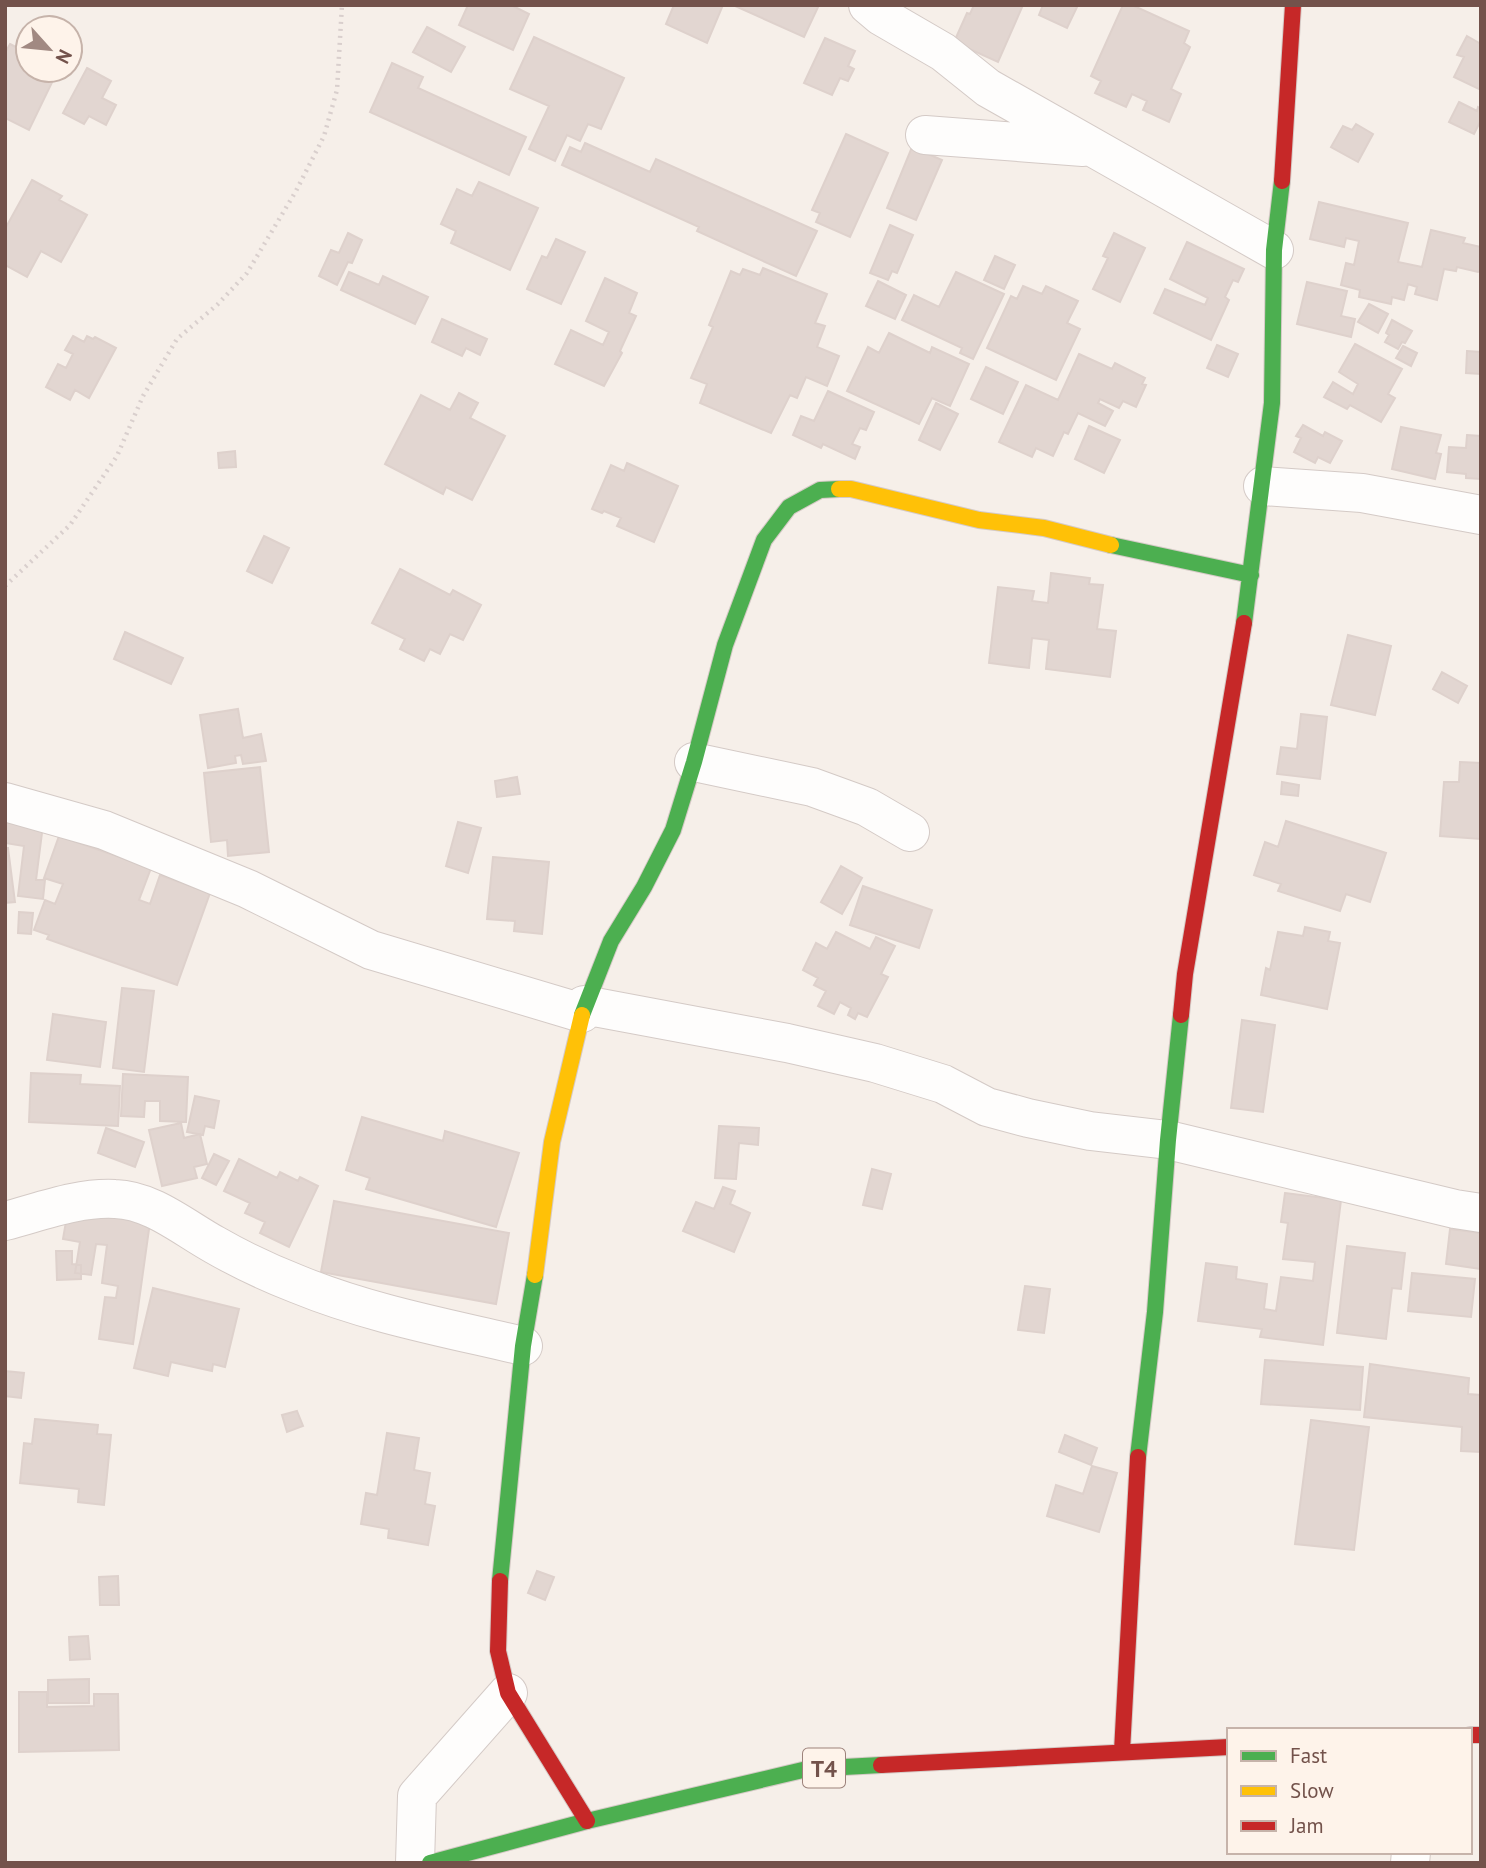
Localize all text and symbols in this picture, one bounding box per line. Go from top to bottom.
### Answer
north arrow [14,14,84,84]
text: N [51,46,78,68]
legend [1227,1728,1472,1854]
text: Fast [1290,1742,1327,1769]
road number: T4 [803,1749,845,1788]
text: Slow [1290,1777,1334,1804]
text: Jam [1289,1812,1324,1839]

